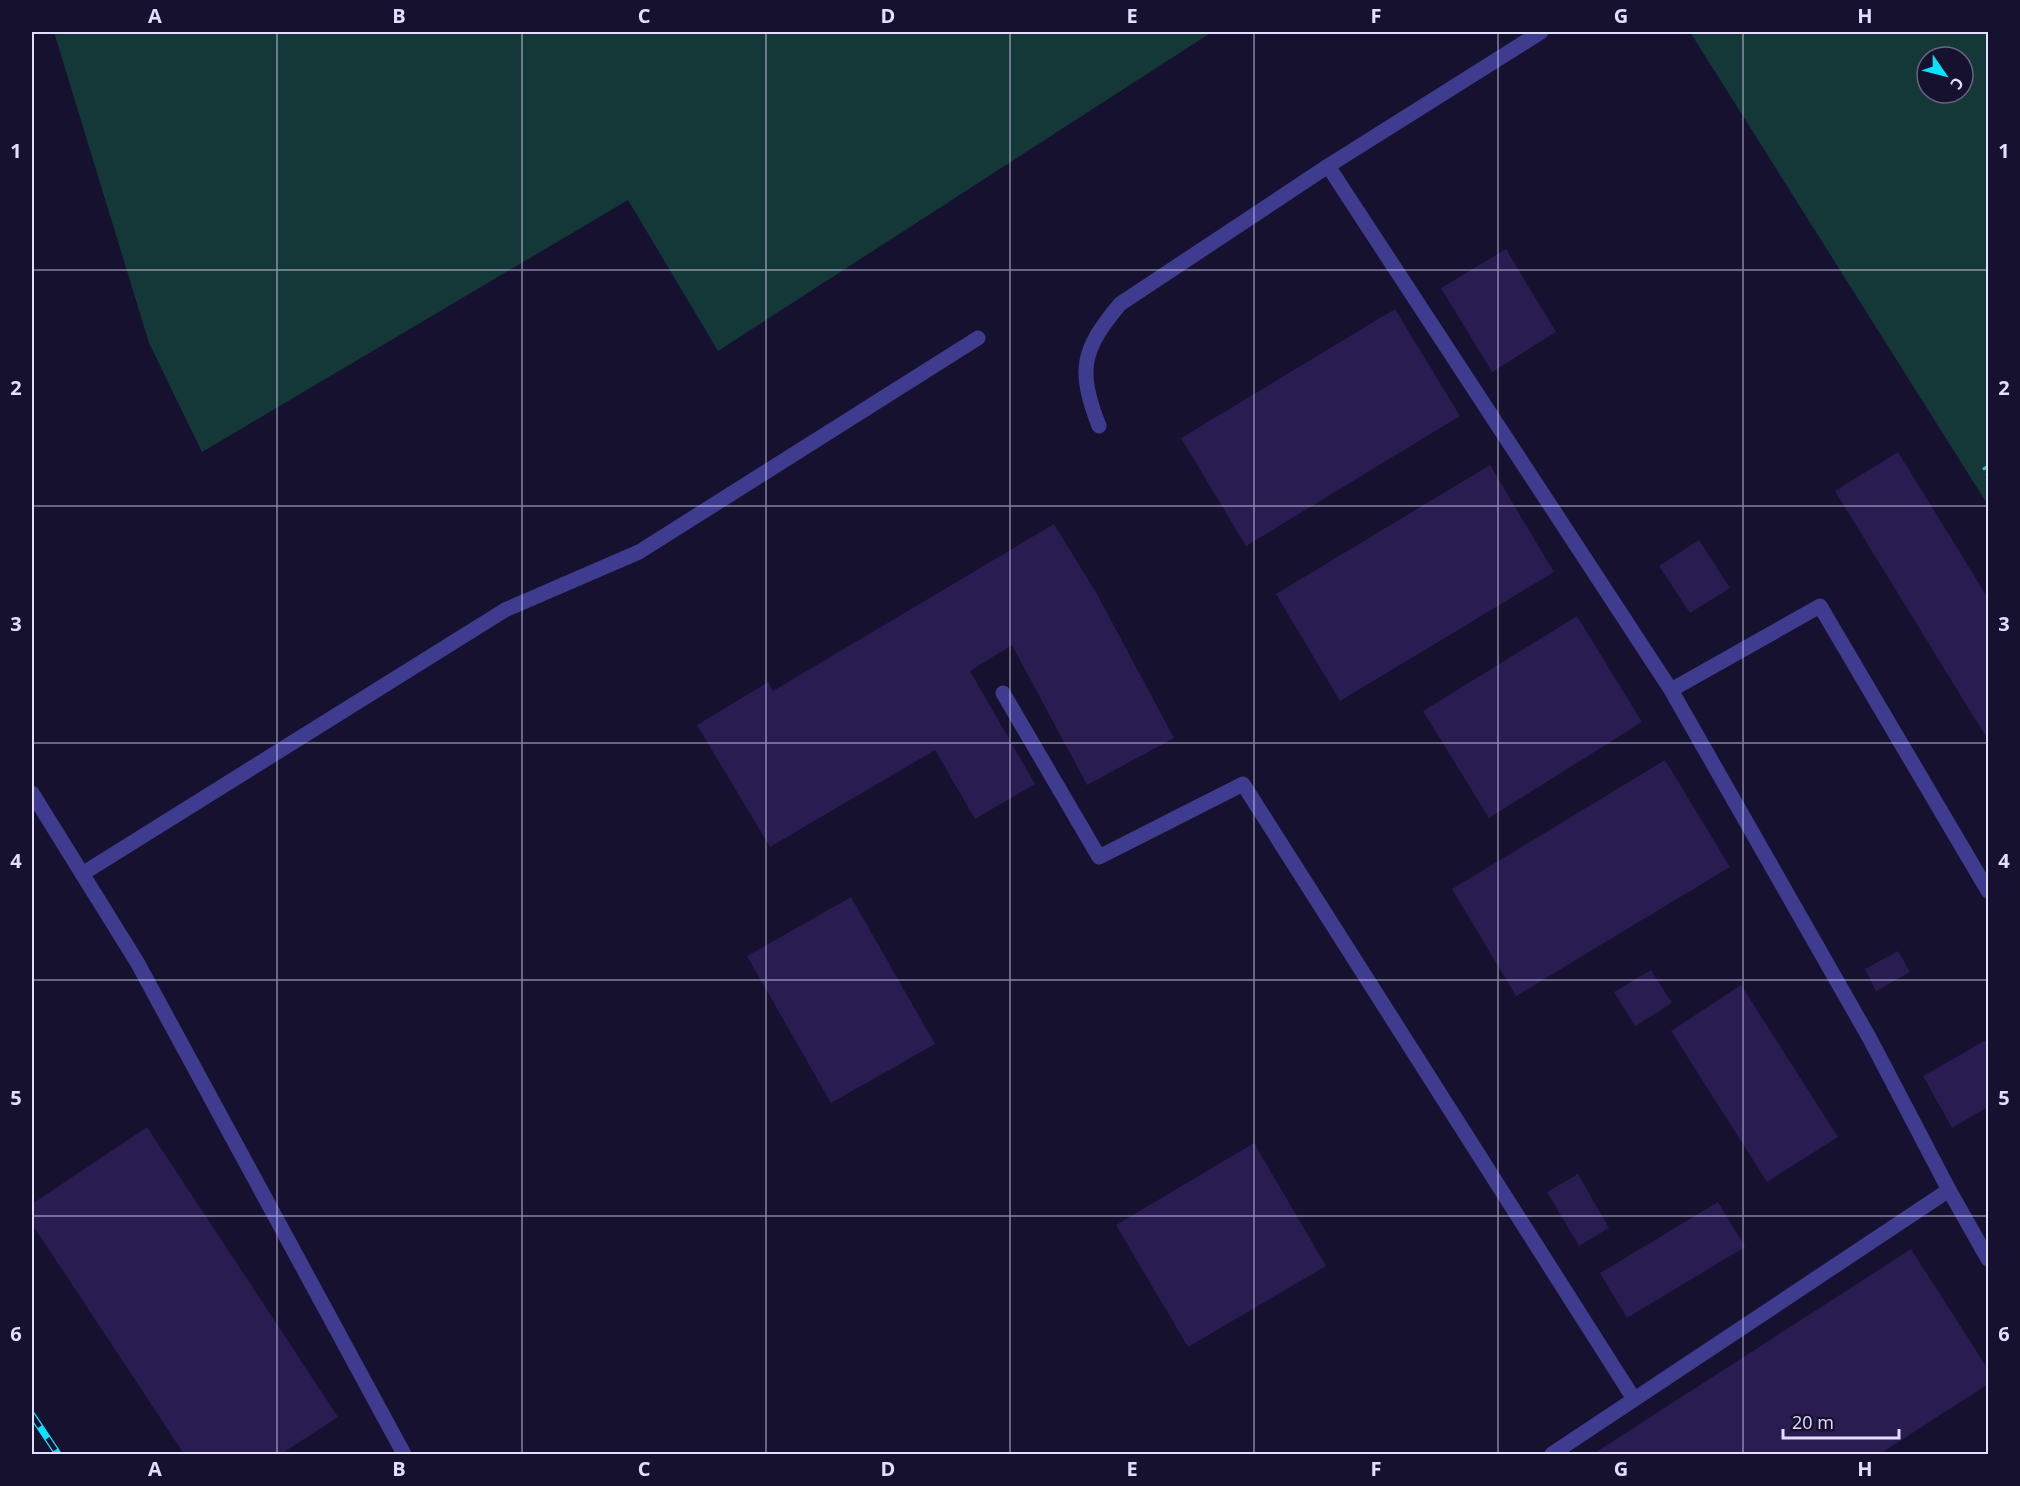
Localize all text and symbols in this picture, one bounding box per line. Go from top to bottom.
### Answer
text: A [148,2,162,29]
text: B [392,2,406,29]
text: C [638,2,651,29]
text: D [881,2,895,29]
text: E [1126,2,1138,29]
text: F [1371,2,1381,29]
text: G [1614,2,1628,29]
text: H [1857,2,1873,29]
north arrow [1915,45,1975,105]
text: С [1945,73,1969,94]
text: 1 [10,137,22,164]
text: 1 [1998,137,2010,164]
text: 2 [10,374,22,401]
text: 2 [1998,374,2010,401]
text: 3 [10,610,22,637]
text: 3 [1998,610,2010,637]
text: 4 [10,847,22,874]
text: 4 [1998,847,2010,874]
text: 5 [10,1084,22,1111]
text: 5 [1998,1084,2010,1111]
text: 6 [10,1320,22,1347]
text: 6 [1998,1320,2010,1347]
scale bar [1783,1402,1898,1440]
text: 20 m [1792,1410,1834,1434]
text: A [148,1455,162,1482]
text: B [392,1455,406,1482]
text: C [638,1455,651,1482]
text: D [881,1455,895,1482]
text: E [1126,1455,1138,1482]
text: F [1371,1455,1381,1482]
text: G [1614,1455,1628,1482]
text: H [1857,1455,1873,1482]

